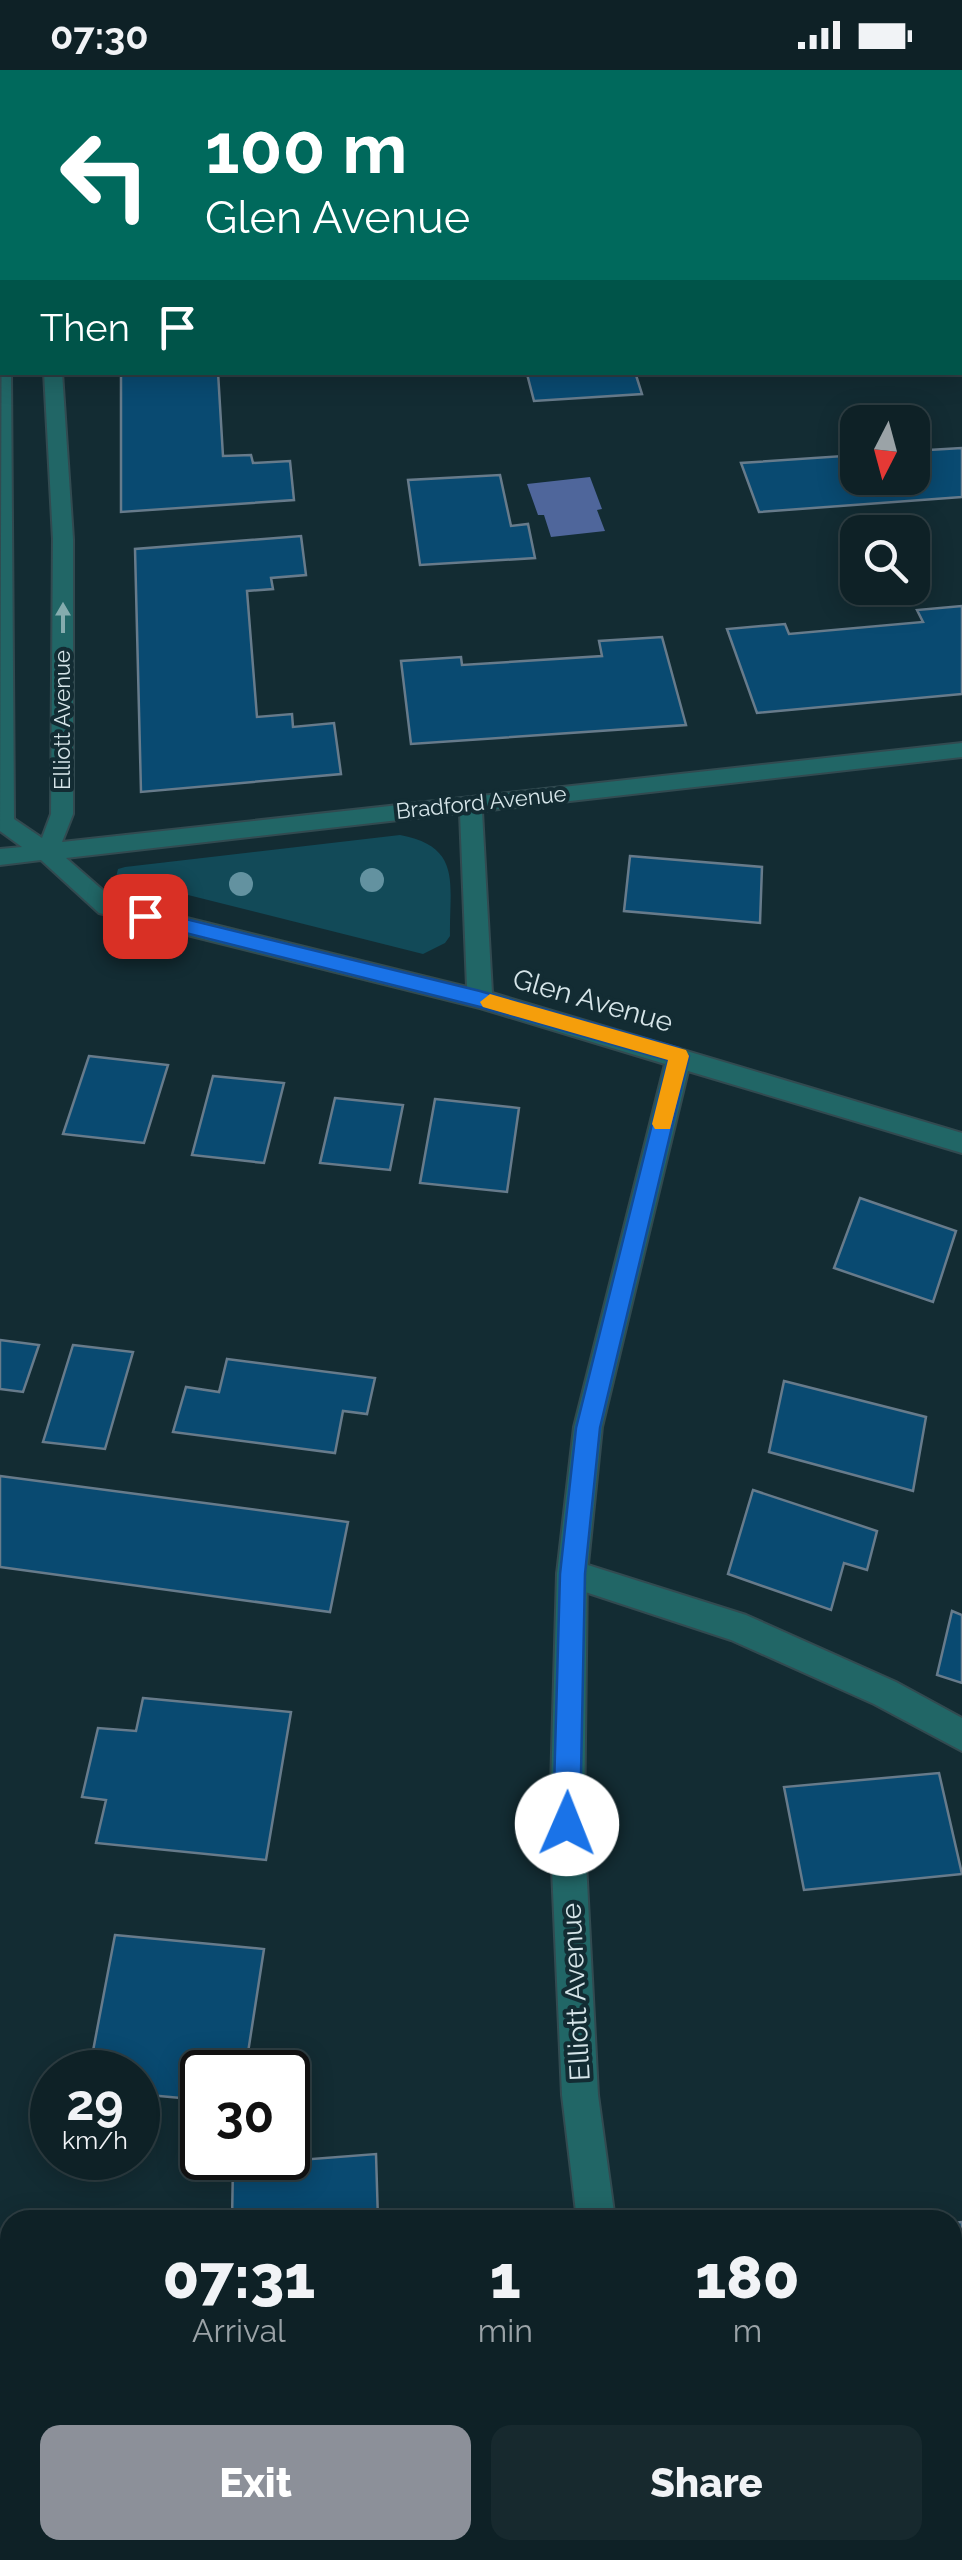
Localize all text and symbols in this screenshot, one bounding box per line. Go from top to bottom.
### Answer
text: 07:30 [50,13,149,58]
text: 100 m [205,107,408,189]
icon: left [40,110,170,240]
text: Glen Avenue [205,191,470,244]
icon: arrive [150,300,205,355]
text: Then [40,305,130,350]
north arrow [840,405,930,495]
map controls [840,405,930,605]
button: search [840,515,930,605]
one-way arrow [55,602,71,634]
street label: Elliott Avenue [49,650,75,790]
street label: Bradford Avenue [394,780,568,824]
pin [103,874,188,959]
icon: arrive [118,889,173,944]
street label: Glen Avenue [509,962,677,1039]
position arrow [515,1772,619,1876]
street label: Elliott Avenue [554,1902,597,2082]
speed limit sign: 30 [180,2050,310,2180]
text: 29 [66,2073,124,2132]
text: km/h [62,2125,128,2155]
text: 07:31 [162,2242,315,2312]
text: 1 [490,2242,521,2312]
text: 180 [695,2242,800,2312]
text: Arrival [192,2312,286,2349]
text: min [478,2312,533,2349]
text: m [733,2312,762,2349]
button: Exit [40,2425,471,2540]
button: Share [491,2425,922,2540]

